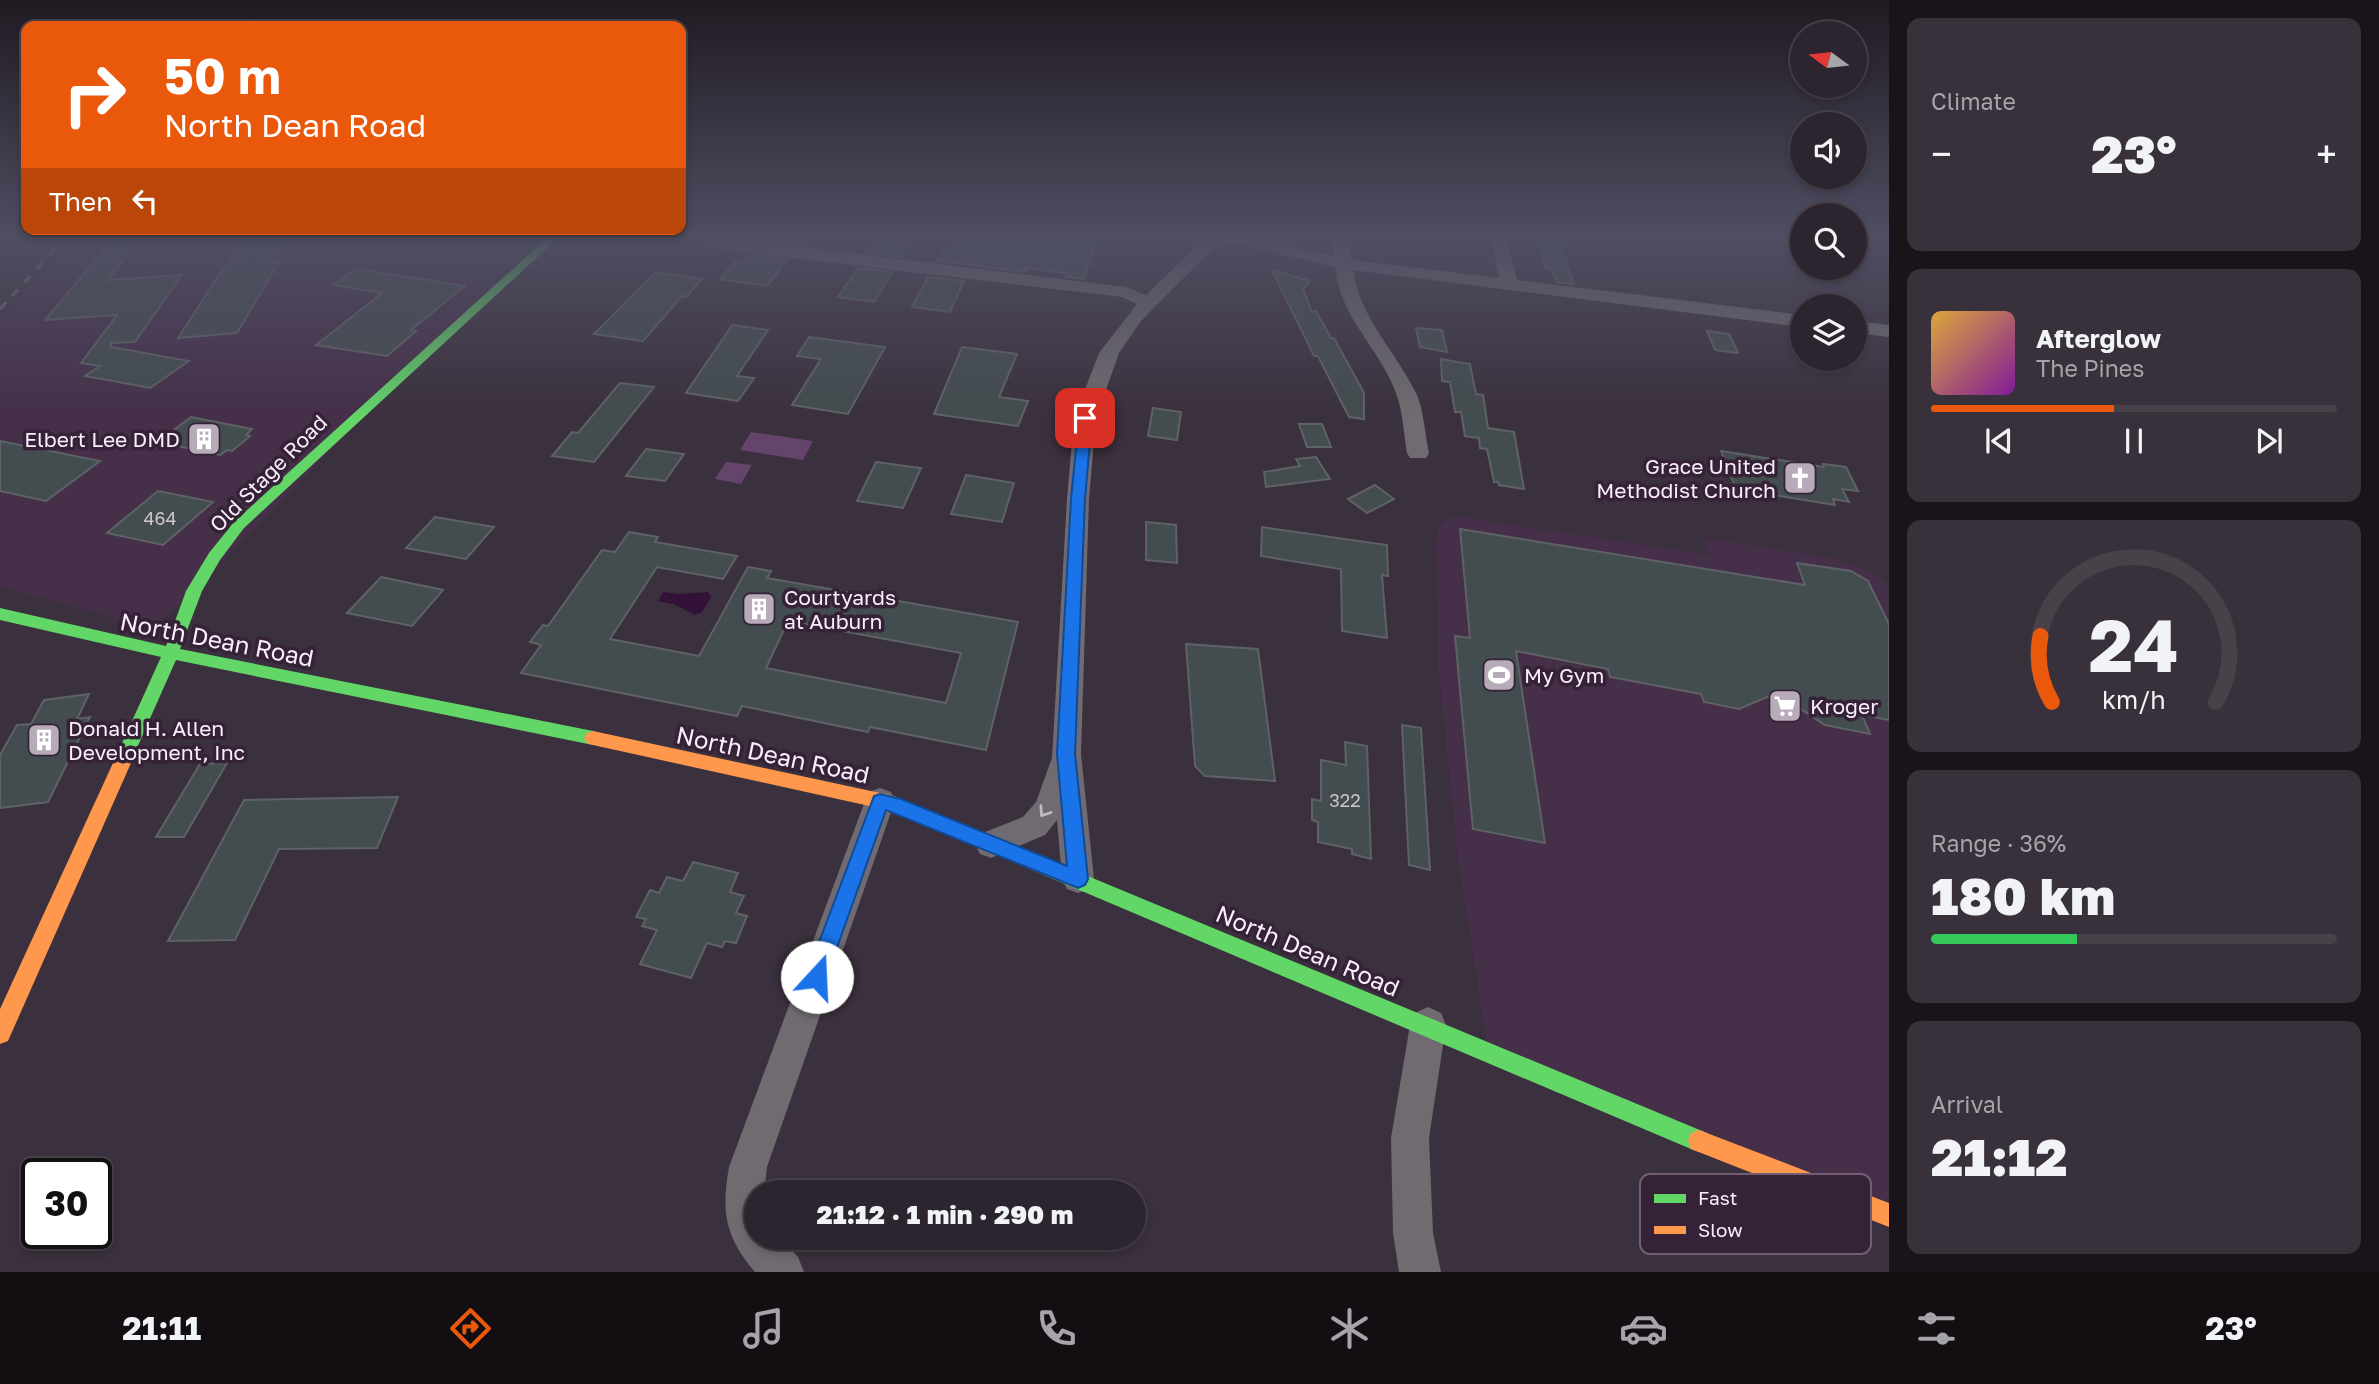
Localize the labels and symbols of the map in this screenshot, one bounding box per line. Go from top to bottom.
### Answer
north arrow [1790,21,1867,98]
pin [1055,388,1115,448]
street label: Old Stage Road [204,409,332,537]
building icon: Elbert Lee DMD [185,420,223,458]
place label: Elbert Lee DMD [24,426,180,452]
place label: Grace United Methodist Church [1596,453,1776,503]
church icon: Grace United Methodist Church [1781,459,1819,497]
house number: 464 [144,507,176,529]
place label: Courtyards at Auburn [784,584,896,634]
building icon: Courtyards at Auburn [740,590,778,628]
street label: North Dean Road [118,606,316,672]
sports icon: My Gym [1480,656,1518,694]
place label: My Gym [1524,662,1604,688]
supermarket icon: Kroger [1766,687,1804,725]
place label: Kroger [1810,693,1878,719]
place label: Donald H. Allen Development, Inc [68,715,245,765]
street label: North Dean Road [674,719,872,789]
building icon: Donald H. Allen Development, Inc [25,721,63,759]
house number: 322 [1329,789,1361,811]
one-way arrow [1039,805,1052,818]
street label: North Dean Road [1212,898,1404,1002]
position arrow [780,940,854,1014]
speed limit sign: 30 [21,1158,112,1249]
legend [1640,1174,1871,1254]
text: Fast [1698,1186,1737,1209]
text: Slow [1698,1218,1743,1241]

